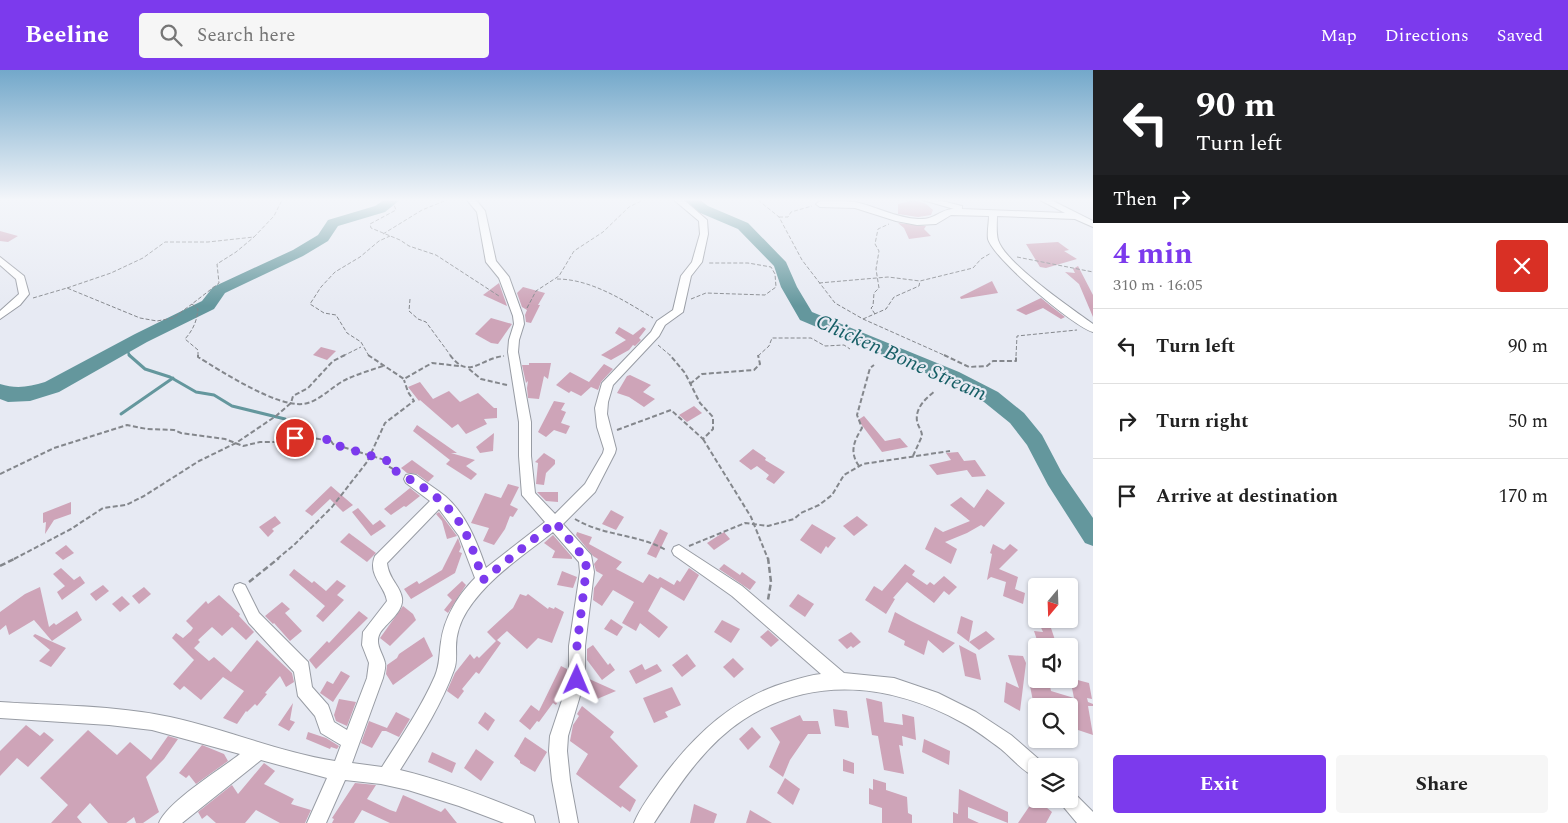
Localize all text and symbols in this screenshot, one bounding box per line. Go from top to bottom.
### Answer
search box [139,13,489,58]
text: Beeline [25,17,109,53]
icon: search [157,21,185,49]
text: Search here [197,21,295,50]
text: Map [1321,22,1357,49]
text: Directions [1385,22,1469,49]
text: Saved [1497,22,1543,49]
text: 90 m [1196,79,1276,132]
icon: left [1113,90,1178,155]
text: Turn left [1196,127,1282,160]
text: Then [1113,185,1157,214]
icon: right [1167,185,1195,213]
text: 4 min [1113,231,1193,277]
button: close [1496,240,1548,292]
text: 310 m · 16:05 [1113,273,1203,297]
water label: Chicken Bone Stream [810,306,992,410]
icon: left [1113,332,1141,360]
text: Turn left [1156,332,1235,361]
text: 90 m [1508,332,1548,361]
icon: right [1113,407,1141,435]
text: Turn right [1156,407,1249,436]
text: 50 m [1508,407,1548,436]
pin [274,417,316,459]
icon: arrive [281,424,309,452]
icon: arrive [1113,482,1141,510]
text: Arrive at destination [1156,482,1338,511]
text: 170 m [1498,482,1548,511]
north arrow [1028,578,1078,628]
map controls [1028,578,1078,808]
button: sound [1028,638,1078,688]
position arrow [550,653,602,705]
button: search [1028,698,1078,748]
button: Exit [1113,755,1326,813]
button: Share [1336,755,1548,813]
button: layers [1028,758,1078,808]

